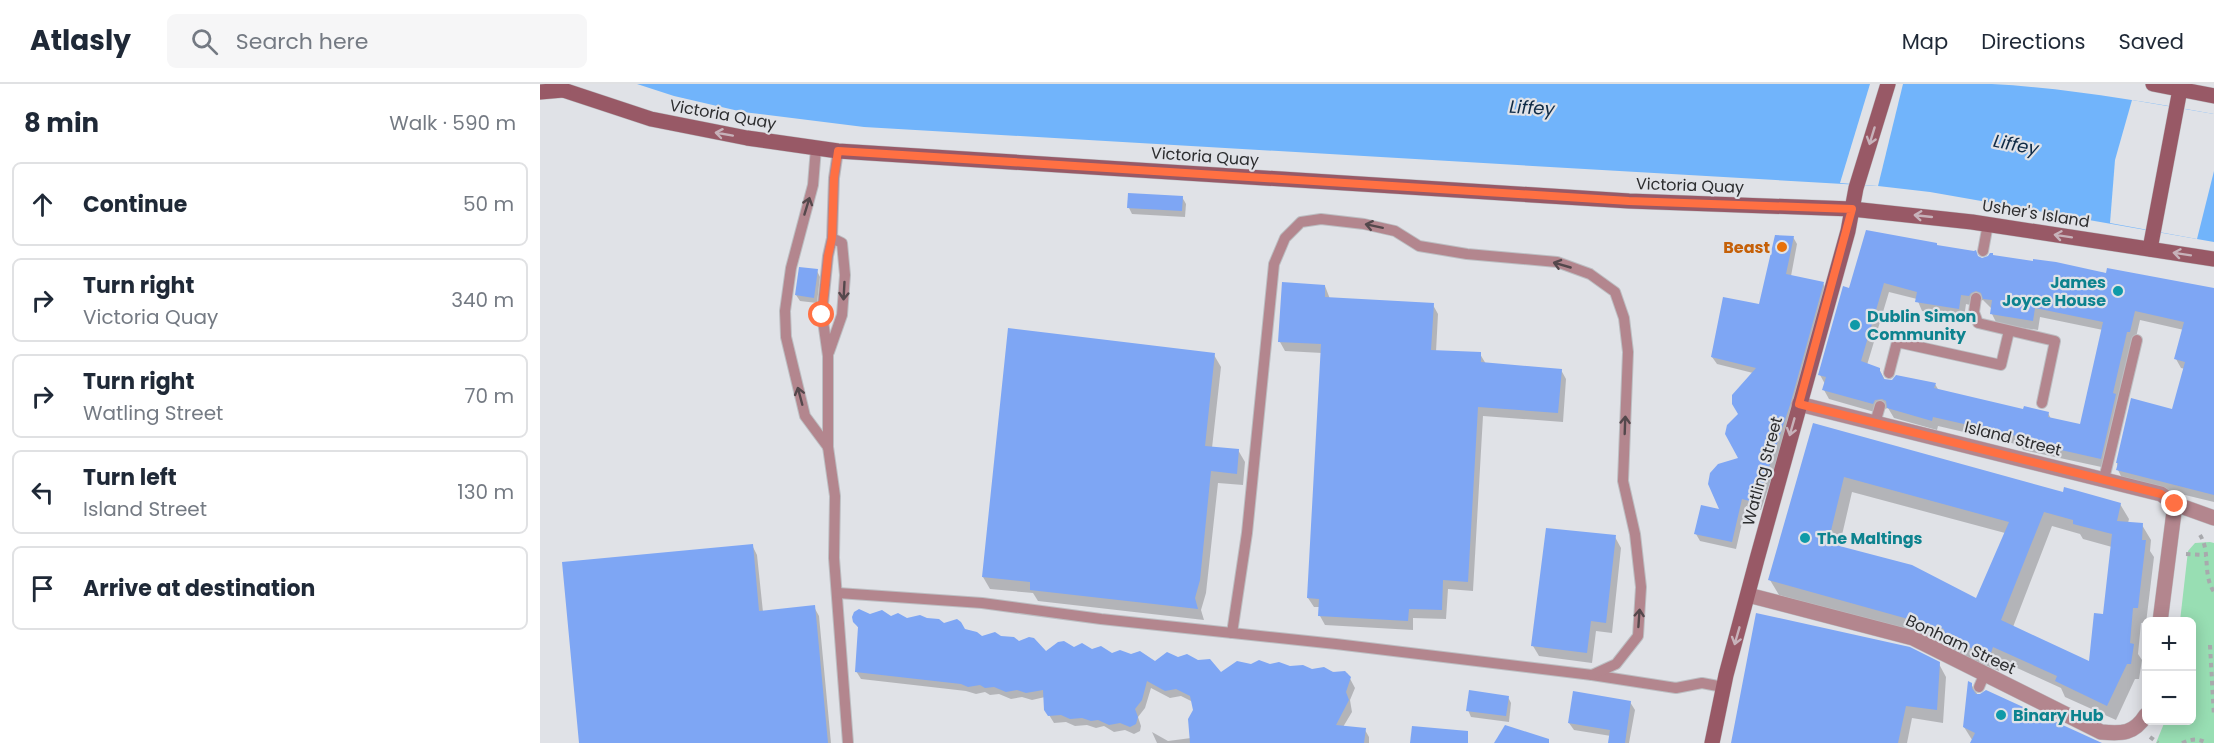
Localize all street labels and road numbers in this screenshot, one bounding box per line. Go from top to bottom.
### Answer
street label: Victoria Quay [668,94,778,135]
street label: Victoria Quay [1150,141,1260,172]
street label: Victoria Quay [1636,172,1744,199]
street label: Usher's Island [1981,194,2091,233]
street label: Watling Street [1737,414,1788,528]
street label: Island Street [1962,415,2064,462]
street label: Bonham Street [1902,609,2020,680]

